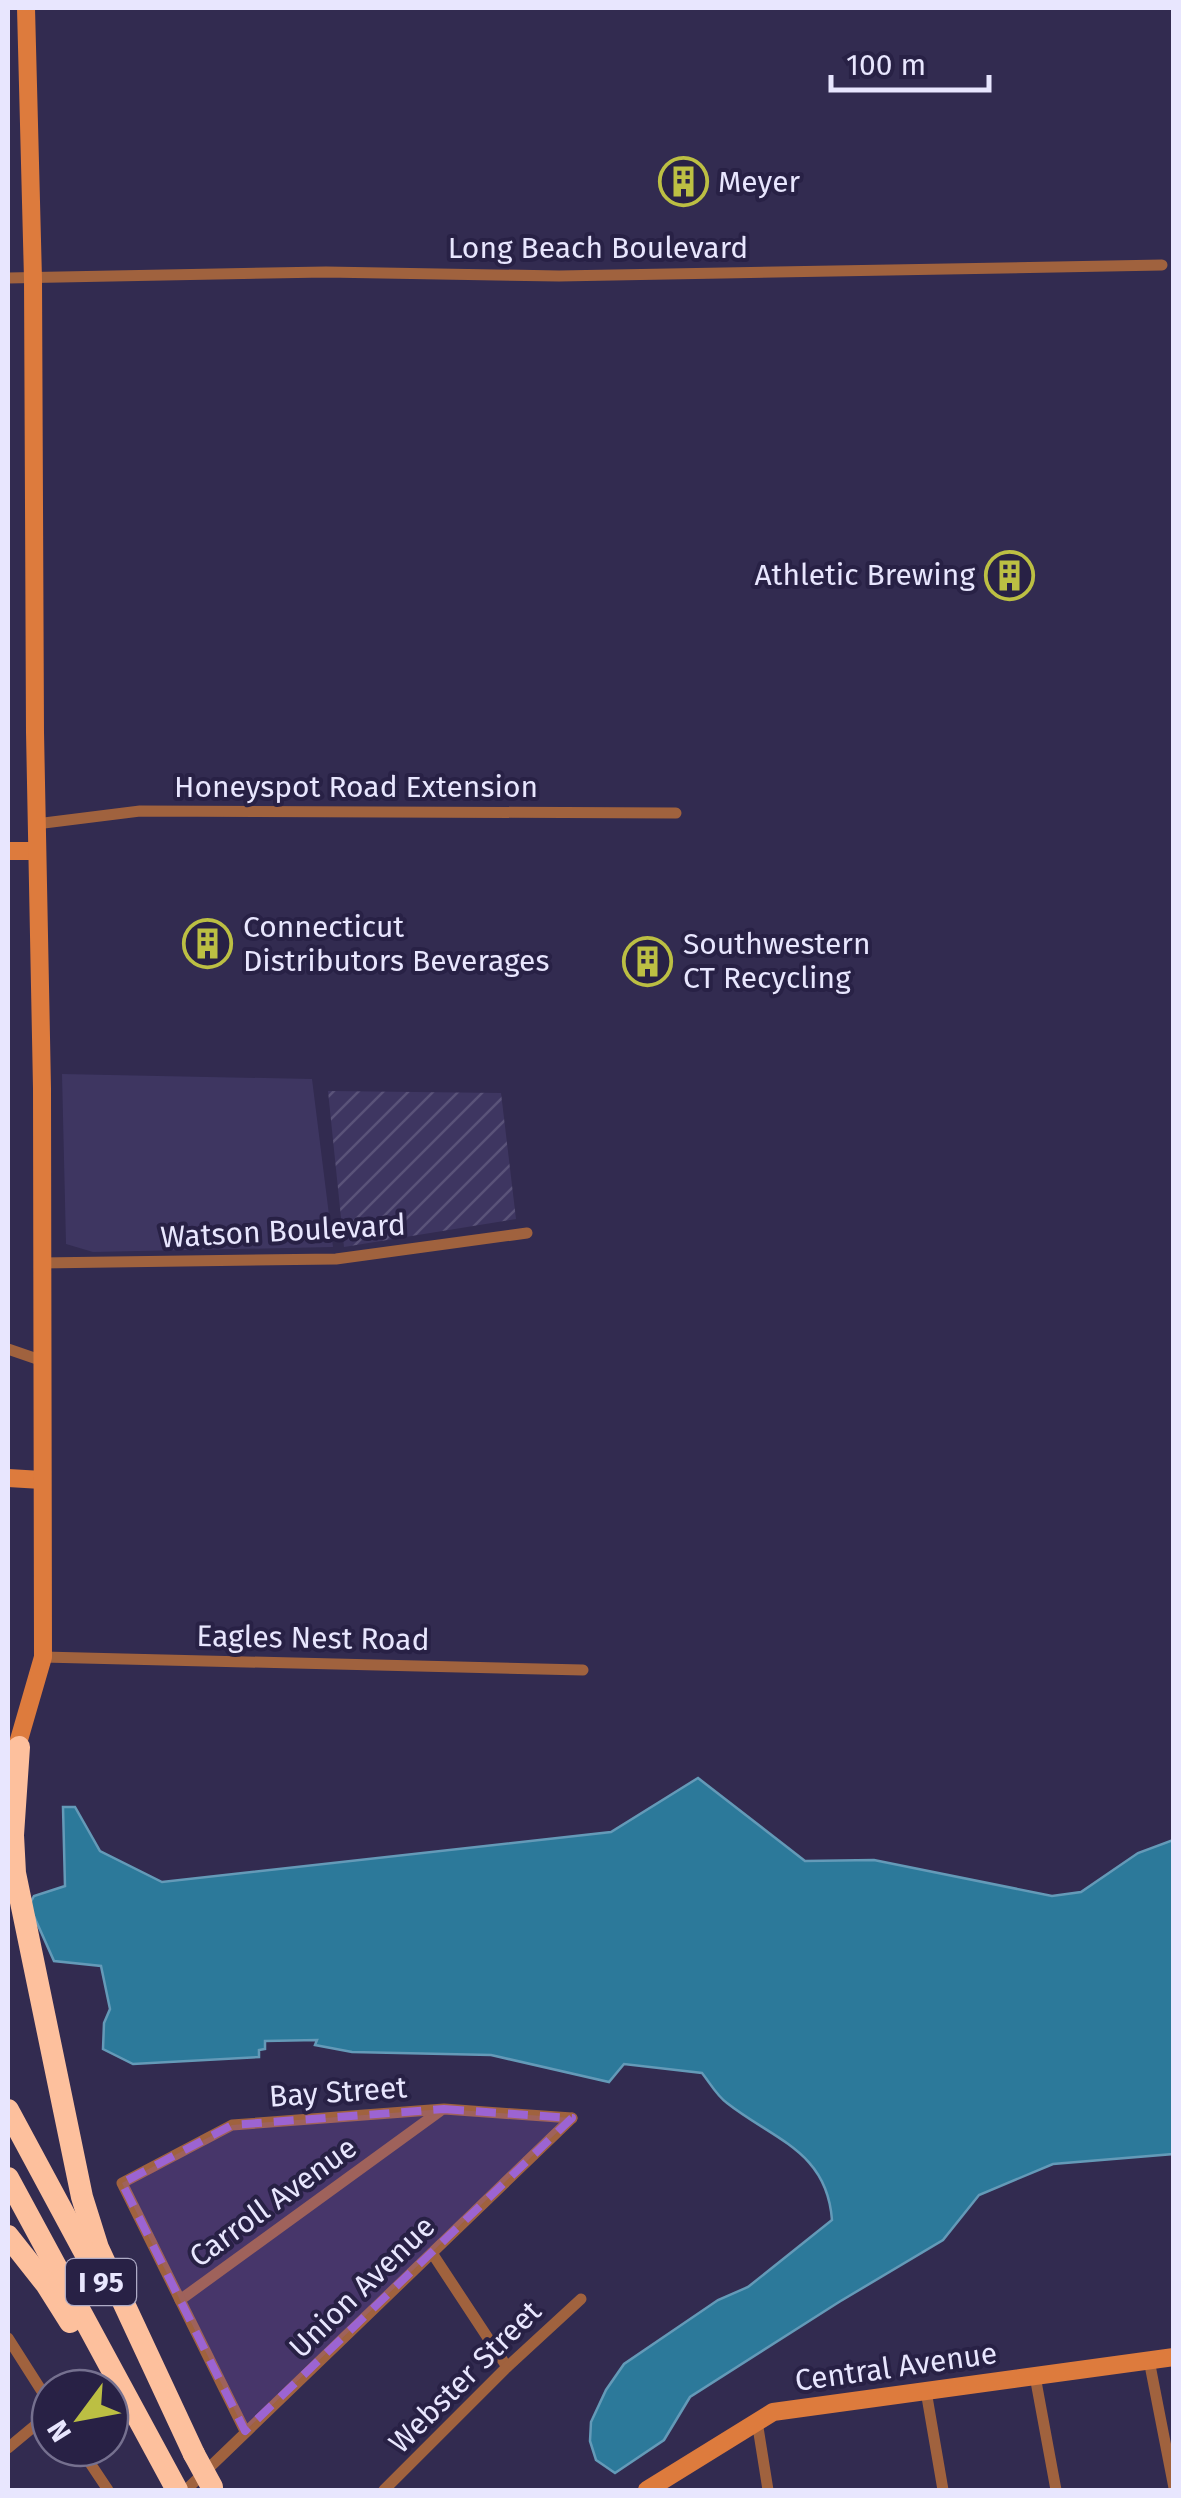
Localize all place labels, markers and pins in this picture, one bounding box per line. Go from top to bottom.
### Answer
building icon: Meyer [657,156,709,208]
place label: Meyer [718,164,801,200]
building icon: Athletic Brewing [984,549,1036,601]
place label: Athletic Brewing [754,557,975,593]
place label: Connecticut Distributors Beverages [243,909,549,979]
building icon: Connecticut Distributors Beverages [182,918,234,970]
place label: Southwestern CT Recycling [683,926,871,996]
building icon: Southwestern CT Recycling [622,935,674,987]

